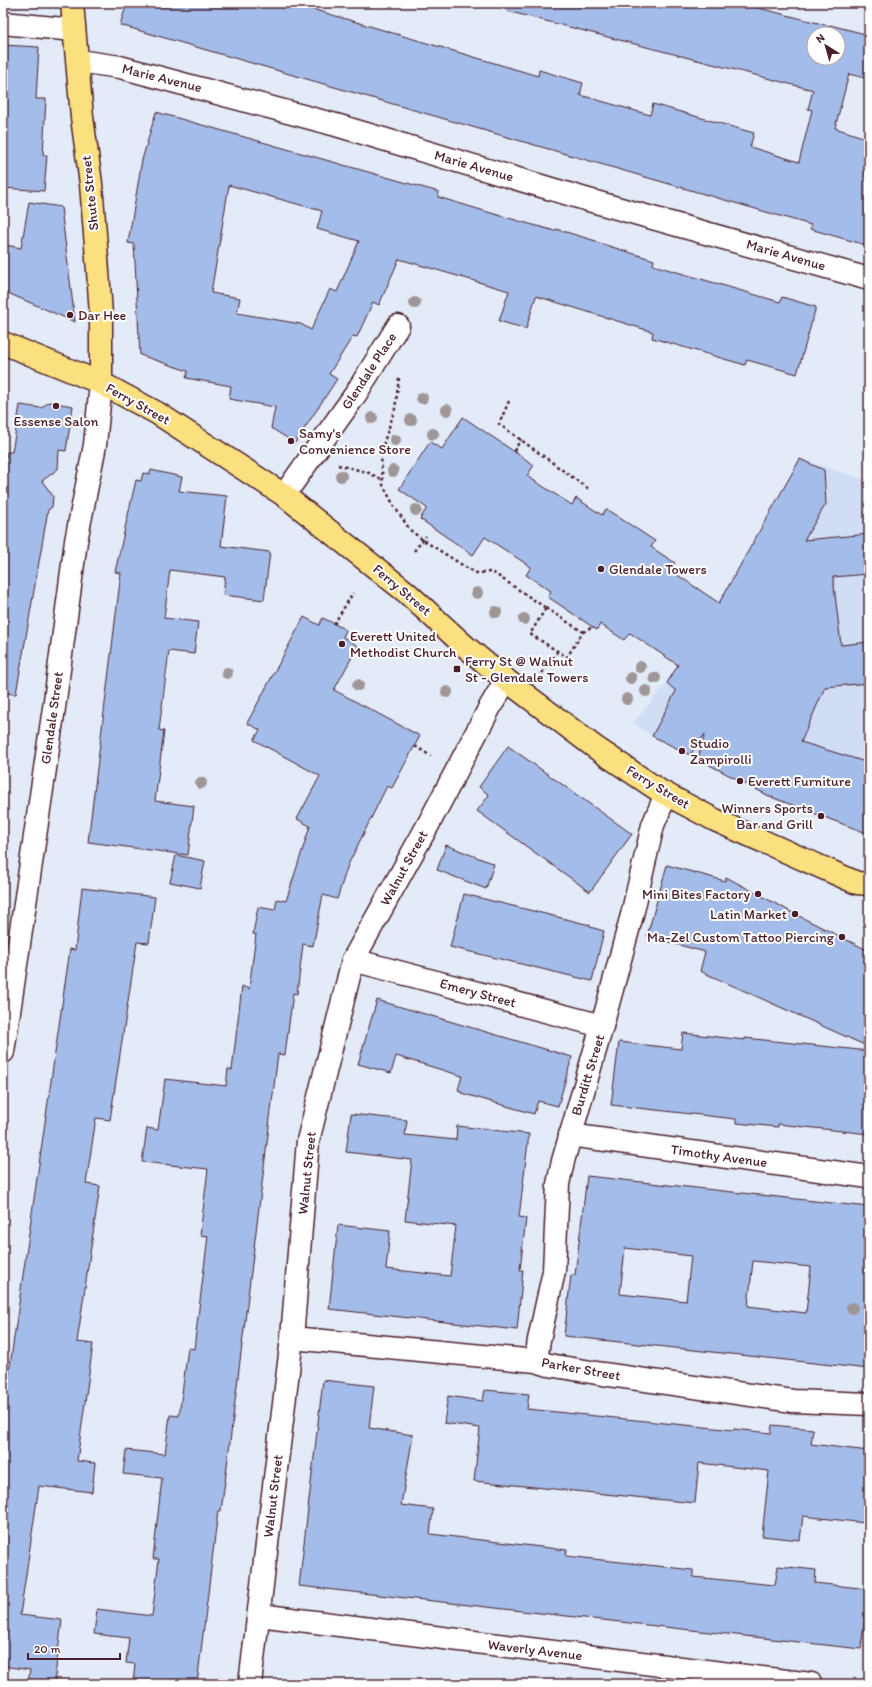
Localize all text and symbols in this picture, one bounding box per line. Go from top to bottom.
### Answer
north arrow [806,26,846,66]
text: N [813,31,827,46]
street label: Marie Avenue [120,60,204,96]
street label: Marie Avenue [432,147,516,186]
street label: Shute Street [78,155,102,231]
street label: Marie Avenue [744,236,828,275]
place label: Dar Hee [78,307,127,324]
marker: Dar Hee [65,310,75,320]
street label: Glendale Place [338,329,400,413]
street label: Ferry Street [103,379,173,429]
marker: Essense Salon [51,401,61,411]
place label: Essense Salon [13,413,99,430]
place label: Samy's Convenience Store [299,425,411,458]
marker: Samy's Convenience Store [286,436,296,446]
street label: Ferry Street [369,561,435,619]
place label: Glendale Towers [609,561,707,578]
marker: Glendale Towers [596,564,606,574]
place label: Everett United Methodist Church [350,628,457,661]
marker: Everett United Methodist Church [337,639,347,649]
place label: Ferry St @ Walnut St - Glendale Towers [465,653,588,686]
marker: Ferry St @ Walnut St - Glendale Towers [452,664,462,674]
street label: Glendale Street [37,671,67,765]
place label: Studio Zampirolli [690,735,752,768]
marker: Studio Zampirolli [677,746,687,756]
street label: Ferry Street [623,761,693,813]
place label: Everett Furniture [748,773,851,790]
marker: Everett Furniture [735,776,745,786]
place label: Winners Sports Bar and Grill [722,800,813,833]
marker: Winners Sports Bar and Grill [816,811,826,821]
street label: Walnut Street [376,827,432,909]
place label: Mini Bites Factory [642,886,750,903]
marker: Mini Bites Factory [753,889,763,899]
place label: Latin Market [710,906,787,923]
marker: Latin Market [790,909,800,919]
place label: Ma-Zel Custom Tattoo Piercing [647,929,835,946]
marker: Ma-Zel Custom Tattoo Piercing [837,932,847,942]
street label: Emery Street [438,975,518,1011]
street label: Burditt Street [568,1032,608,1118]
street label: Walnut Street [294,1131,320,1215]
street label: Timothy Avenue [670,1141,769,1171]
street label: Parker Street [540,1354,622,1384]
street label: Walnut Street [259,1454,287,1538]
scale bar [28,1635,120,1661]
street label: Waverly Avenue [487,1636,584,1664]
text: 20 m [34,1642,61,1656]

